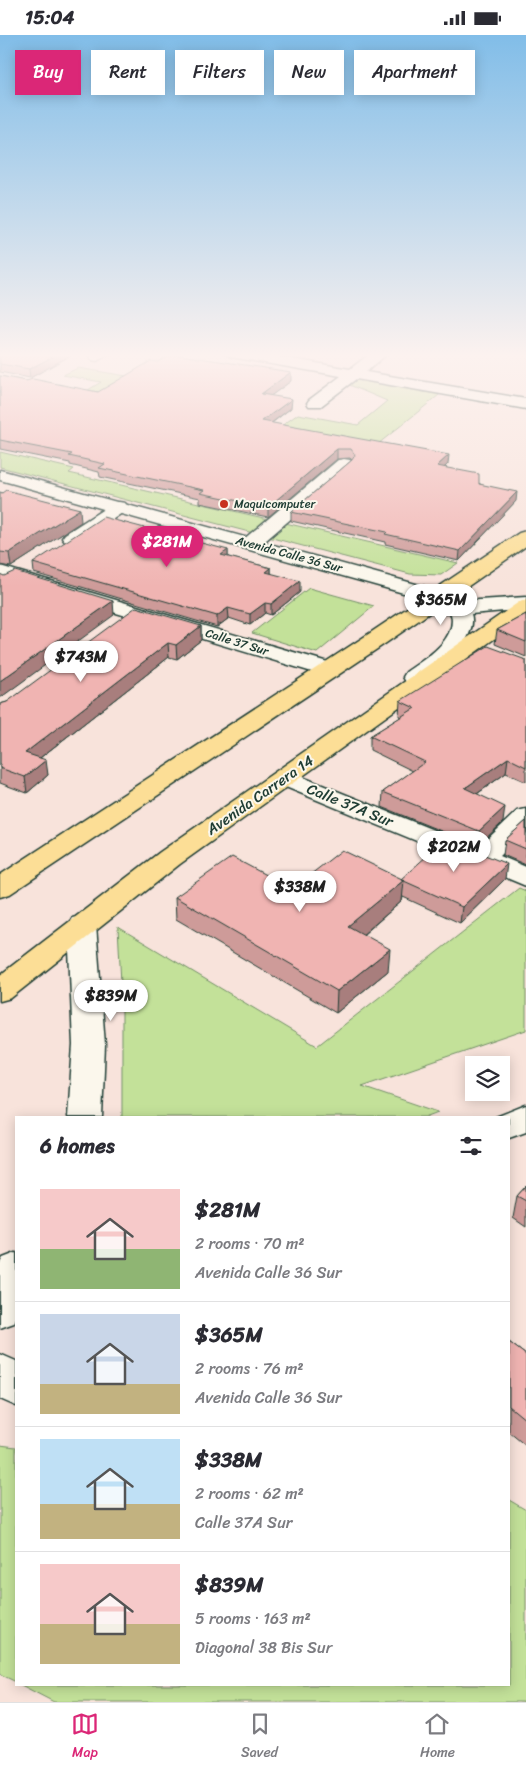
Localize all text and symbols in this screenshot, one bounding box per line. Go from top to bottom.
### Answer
text: 15:04 [25,1,74,34]
chip: Buy [15,50,81,95]
chip: Rent [91,50,165,95]
chip: Filters [175,50,264,95]
chip: New [274,50,344,95]
chip: Apartment [354,50,475,95]
place label: Maquicomputer [234,493,317,515]
marker: Maquicomputer [218,498,230,510]
pin: $281M [132,525,202,568]
text: $281M [142,527,192,556]
street label: Avenida Calle 36 Sur [232,529,346,579]
pin: $365M [406,583,476,626]
text: $365M [415,585,467,614]
street label: Calle 37 Sur [203,622,272,662]
pin: $743M [46,641,116,683]
text: $743M [55,642,107,671]
street label: Avenida Carrera 14 [200,748,319,842]
street label: Calle 37A Sur [303,776,398,834]
pin: $202M [419,831,489,873]
text: $202M [428,832,480,861]
pin: $338M [265,871,335,913]
text: $338M [274,872,326,901]
pin: $839M [76,979,146,1022]
text: $839M [85,981,137,1010]
map controls [465,1056,510,1101]
button: layers [465,1056,510,1101]
text: 6 homes [40,1127,115,1165]
icon: filters [457,1132,485,1160]
text: $281M [195,1191,260,1229]
icon: home [80,1209,140,1269]
text: 2 rooms · 70 m² [195,1229,305,1258]
text: Avenida Calle 36 Sur [195,1258,342,1287]
text: $365M [195,1316,263,1354]
icon: home [80,1334,140,1394]
text: 2 rooms · 76 m² [195,1354,304,1383]
text: Avenida Calle 36 Sur [195,1383,342,1412]
text: $338M [195,1441,262,1479]
icon: home [80,1459,140,1519]
text: 2 rooms · 62 m² [195,1479,304,1508]
text: Calle 37A Sur [195,1508,292,1537]
text: $839M [195,1566,263,1604]
icon: home [80,1584,140,1644]
text: 5 rooms · 163 m² [195,1604,311,1633]
text: Diagonal 38 Bis Sur [195,1633,332,1662]
tab: Map [71,1710,99,1765]
tab: Saved [241,1710,278,1765]
tab: Home [420,1710,455,1765]

